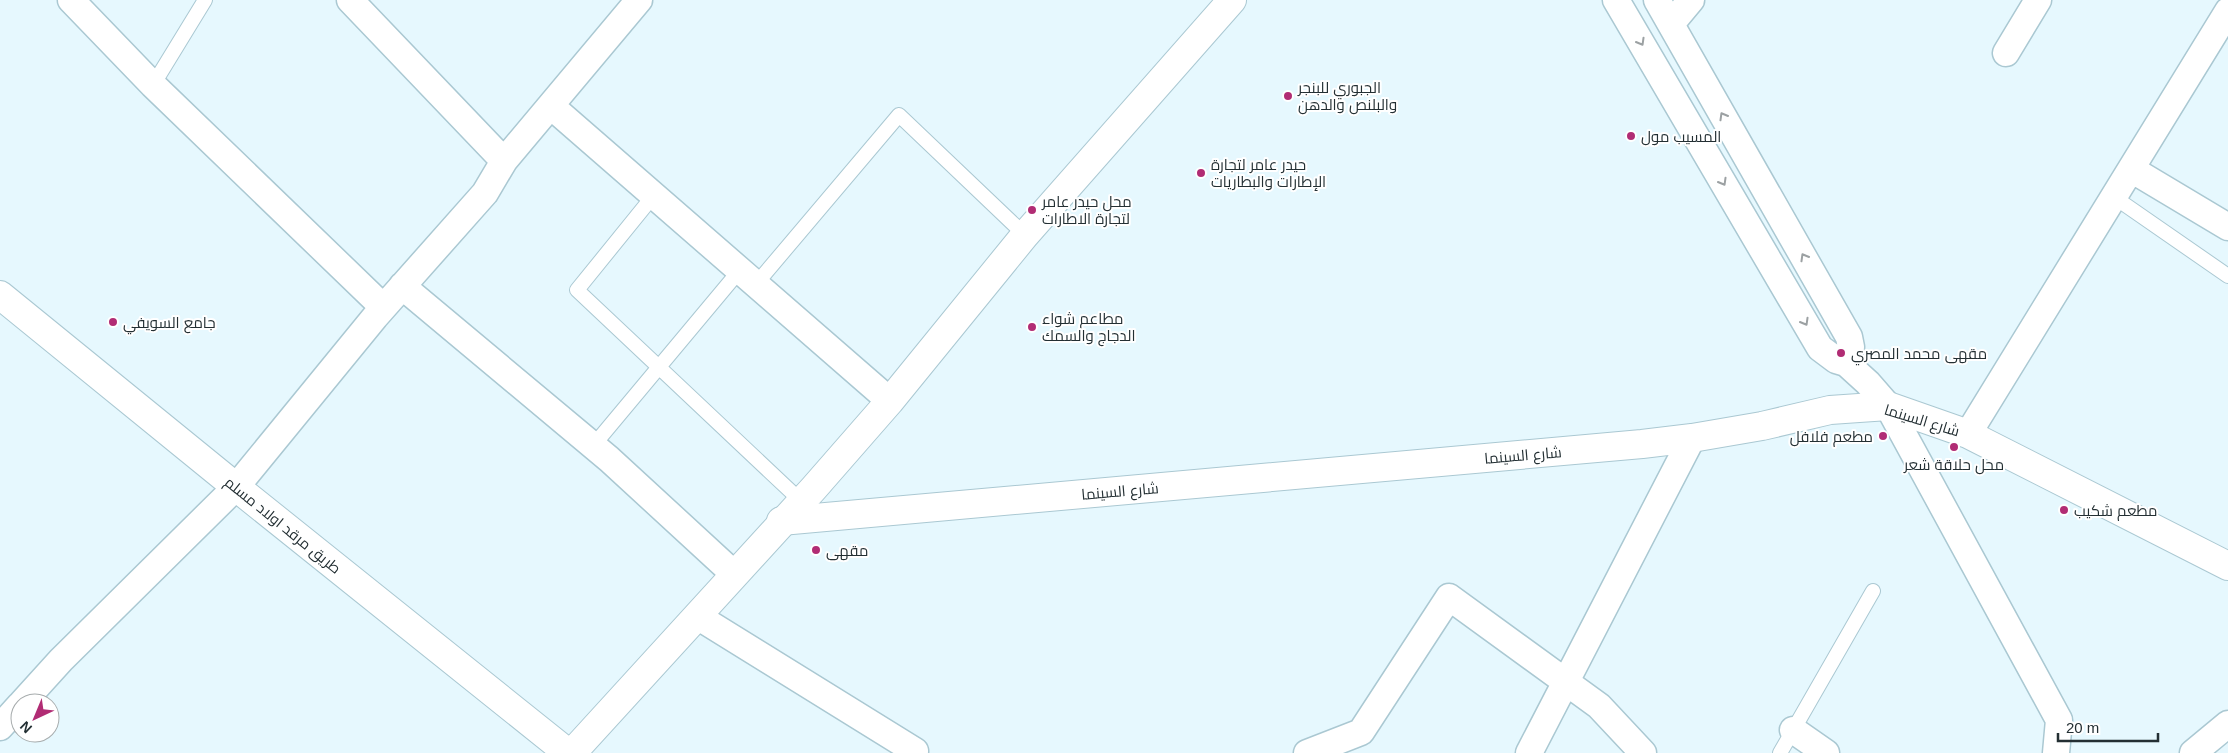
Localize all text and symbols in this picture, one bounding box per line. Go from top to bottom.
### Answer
one-way arrow [1635,37,1645,46]
place label: الجبوري للبنجر والبلنص والدهن [1297,79,1397,115]
marker: الجبوري للبنجر والبلنص والدهن [1282,90,1294,102]
one-way arrow [1720,112,1730,121]
place label: المسيب مول [1641,128,1721,146]
marker: المسيب مول [1625,130,1637,142]
place label: حيدر عامر لتجارة الإطارات والبطاريات [1211,156,1326,191]
marker: حيدر عامر لتجارة الإطارات والبطاريات [1195,167,1207,179]
one-way arrow [1717,177,1727,186]
place label: محل حيدر عامر لتجارة الاطارات [1041,193,1132,228]
marker: محل حيدر عامر لتجارة الاطارات [1026,204,1038,216]
one-way arrow [1800,254,1810,263]
place label: مطاعم شواء الدجاج والسمك [1042,310,1135,347]
place label: جامع السويفي [123,314,216,335]
marker: جامع السويفي [107,316,119,328]
one-way arrow [1799,317,1809,326]
marker: مطاعم شواء الدجاج والسمك [1026,321,1038,333]
place label: مقهى محمد المصري [1851,345,1987,366]
marker: مقهى محمد المصري [1835,347,1847,359]
street label: شارع السينما [1882,401,1962,442]
place label: مطعم فلافل [1790,428,1873,447]
marker: مطعم فلافل [1877,430,1889,442]
marker: محل حلاقة شعر [1948,441,1960,453]
street label: شارع السينما [1484,443,1563,470]
place label: محل حلاقة شعر [1903,456,2004,475]
street label: طريق مرقد اولاد مسلم [220,473,344,579]
street label: شارع السينما [1081,479,1160,506]
place label: مطعم شكيب [2074,502,2157,521]
marker: مطعم شكيب [2058,504,2070,516]
place label: مقهى [826,542,868,561]
marker: مقهى [810,544,822,556]
north arrow [10,693,60,743]
scale bar [2058,710,2158,742]
text: N [17,718,35,737]
text: 20 m [2066,719,2099,736]

